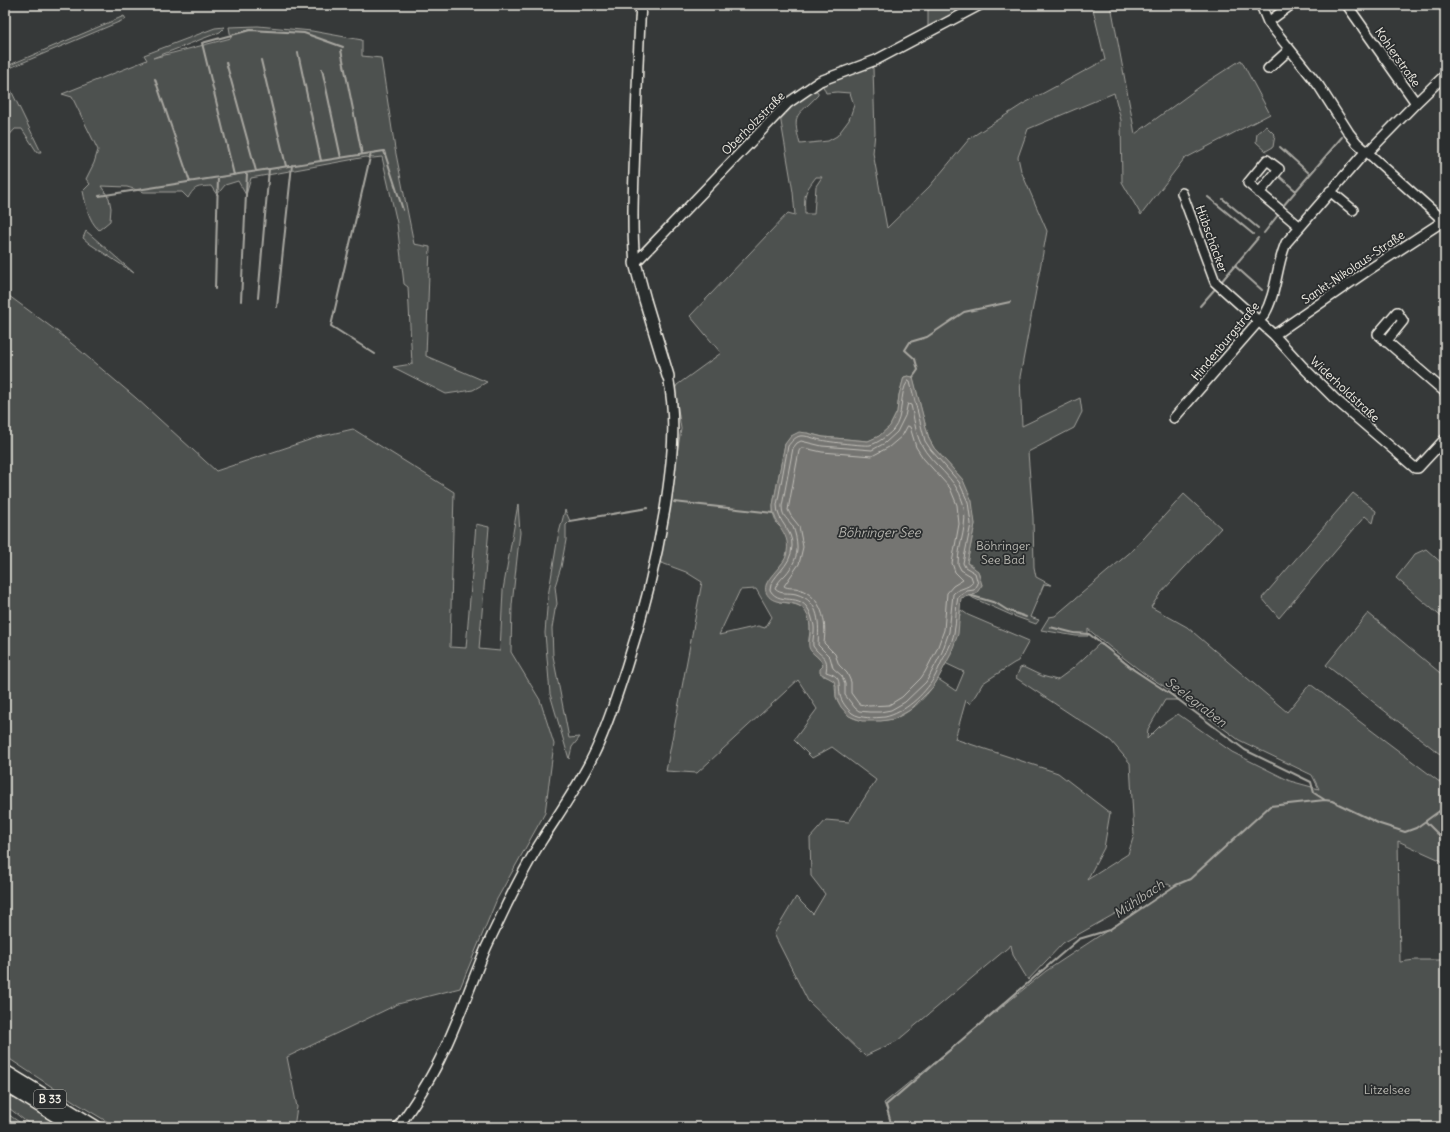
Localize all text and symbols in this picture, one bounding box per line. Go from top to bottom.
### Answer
street label: Kohlerstraße [1372,24,1424,90]
street label: Oberholzstraße [718,88,788,158]
street label: Hübschäcker [1193,203,1231,275]
street label: Sankt-Nikolaus-Straße [1299,227,1407,307]
street label: Hindenburgstraße [1188,299,1262,383]
street label: Widerholdstraße [1307,353,1383,425]
water label: Böhringer See [838,524,921,541]
park label: Böhringer See Bad [976,538,1030,567]
water label: Seelegraben [1162,673,1231,731]
water label: Mühlbach [1111,876,1168,922]
park label: Litzelsee [1364,1082,1410,1097]
road number: B 33 [34,1090,66,1108]

